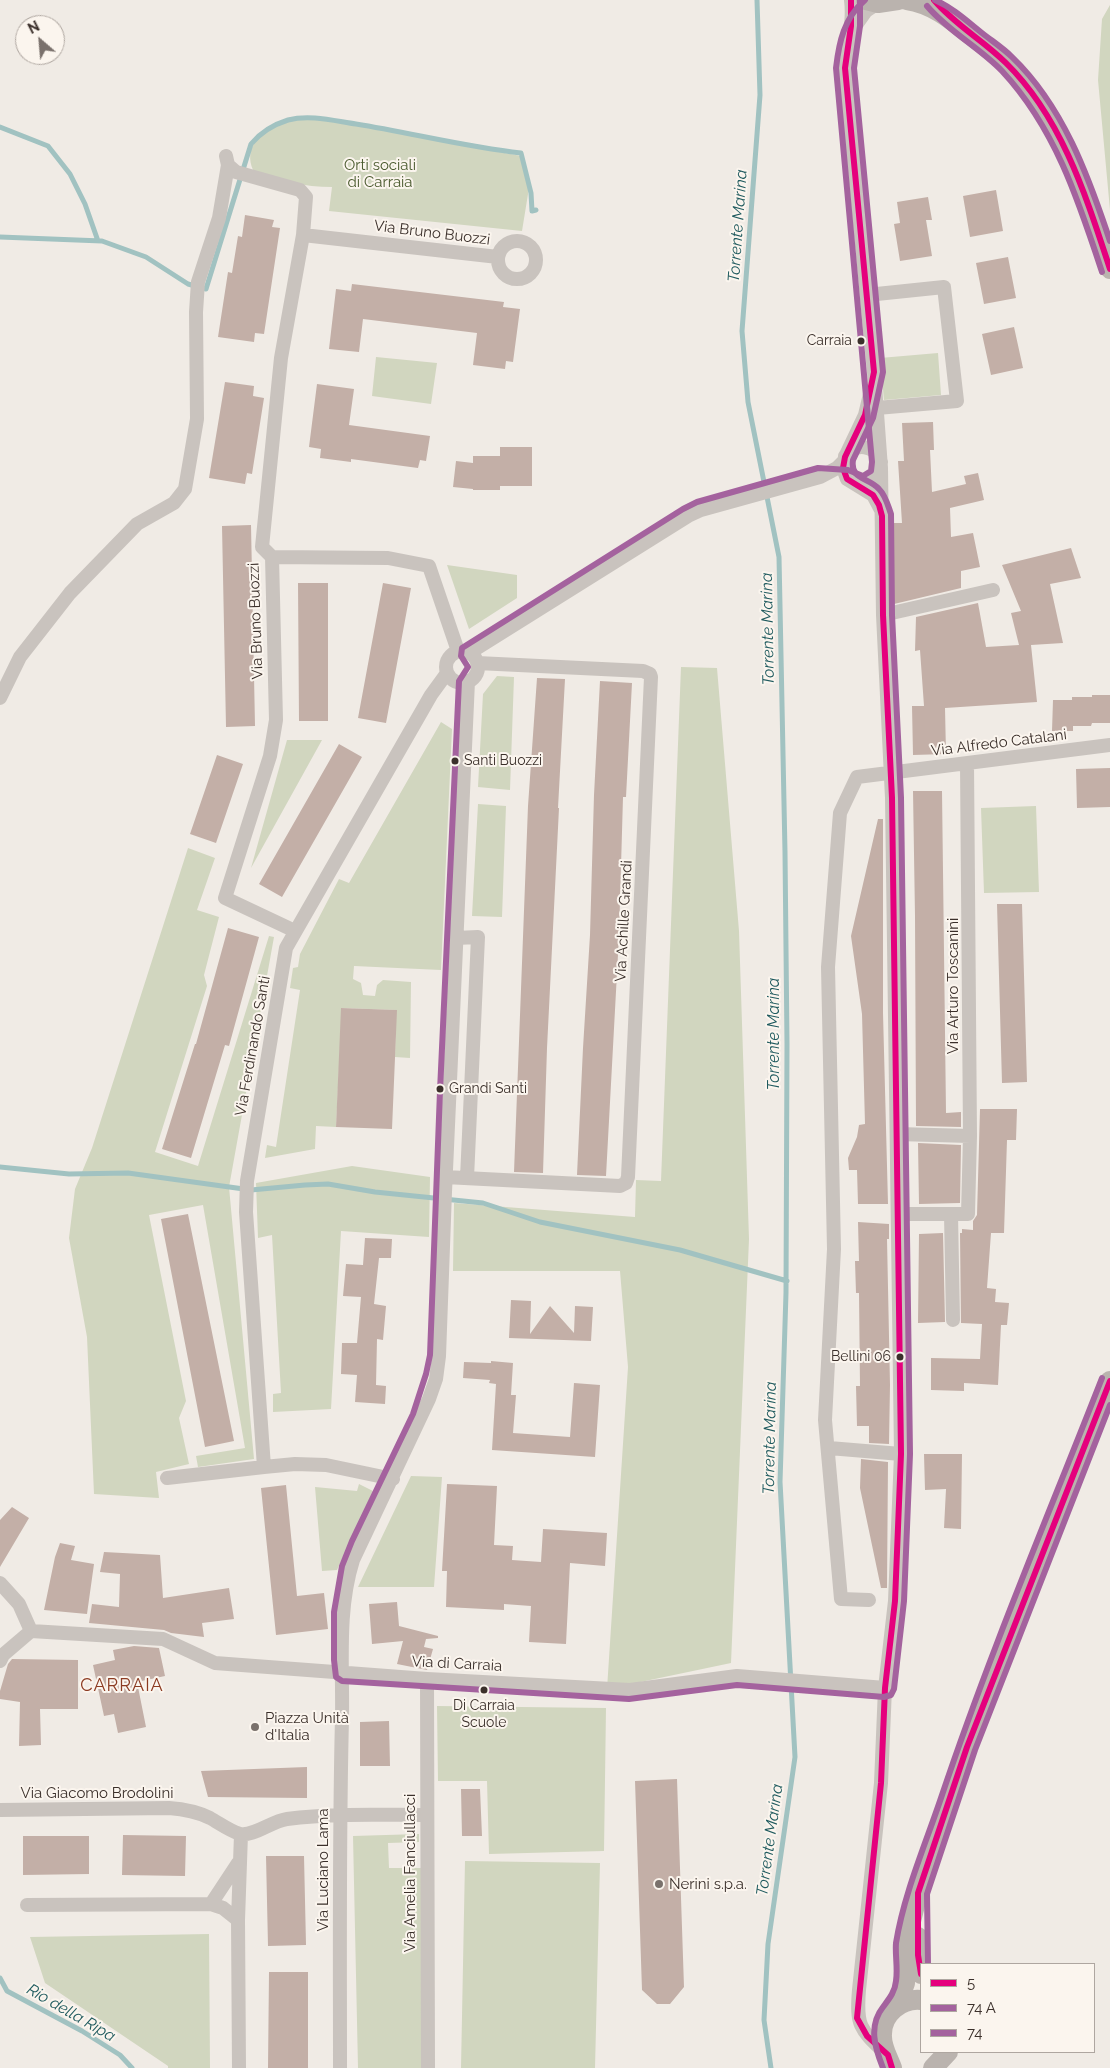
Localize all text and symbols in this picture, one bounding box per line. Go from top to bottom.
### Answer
north arrow [15,15,65,65]
text: N [25,18,42,37]
park label: Orti sociali di Carraia [344,156,416,191]
water label: Torrente Marina [724,169,752,283]
street label: Via Bruno Buozzi [373,217,491,249]
place label: Carraia [807,333,852,349]
marker: Carraia [856,336,866,346]
street label: Via Bruno Buozzi [245,562,267,680]
water label: Torrente Marina [757,572,779,686]
street label: Via Alfredo Catalani [930,726,1068,760]
place label: Santi Buozzi [464,753,542,769]
marker: Santi Buozzi [450,756,460,766]
street label: Via Achille Grandi [612,860,636,982]
street label: Via Arturo Toscanini [944,918,962,1054]
street label: Via Ferdinando Santi [232,974,274,1118]
water label: Torrente Marina [764,978,784,1090]
place label: Grandi Santi [449,1081,527,1097]
marker: Grandi Santi [435,1084,445,1094]
place label: Bellini 06 [831,1349,891,1365]
marker: Bellini 06 [895,1352,905,1362]
water label: Torrente Marina [759,1381,781,1495]
street label: Via di Carraia [411,1653,503,1675]
district label: CARRAIA [79,1675,165,1697]
marker: Di Carraia Scuole [479,1685,489,1695]
place label: Di Carraia Scuole [453,1698,515,1730]
place label: Piazza Unità d'Italia [265,1709,349,1744]
marker: Piazza Unità d'Italia [249,1721,261,1733]
water label: Torrente Marina [753,1783,787,1897]
street label: Via Giacomo Brodolini [21,1784,173,1802]
street label: Via Amelia Fanciullacci [401,1794,419,1952]
street label: Via Luciano Lama [314,1808,332,1932]
place label: Nerini s.p.a. [669,1875,747,1893]
marker: Nerini s.p.a. [653,1878,665,1890]
legend [920,1963,1095,2053]
text: 5 [967,1974,975,1992]
water label: Rio della Ripa [23,1980,119,2046]
text: 74 A [967,1999,996,2017]
text: 74 [967,2024,982,2042]

